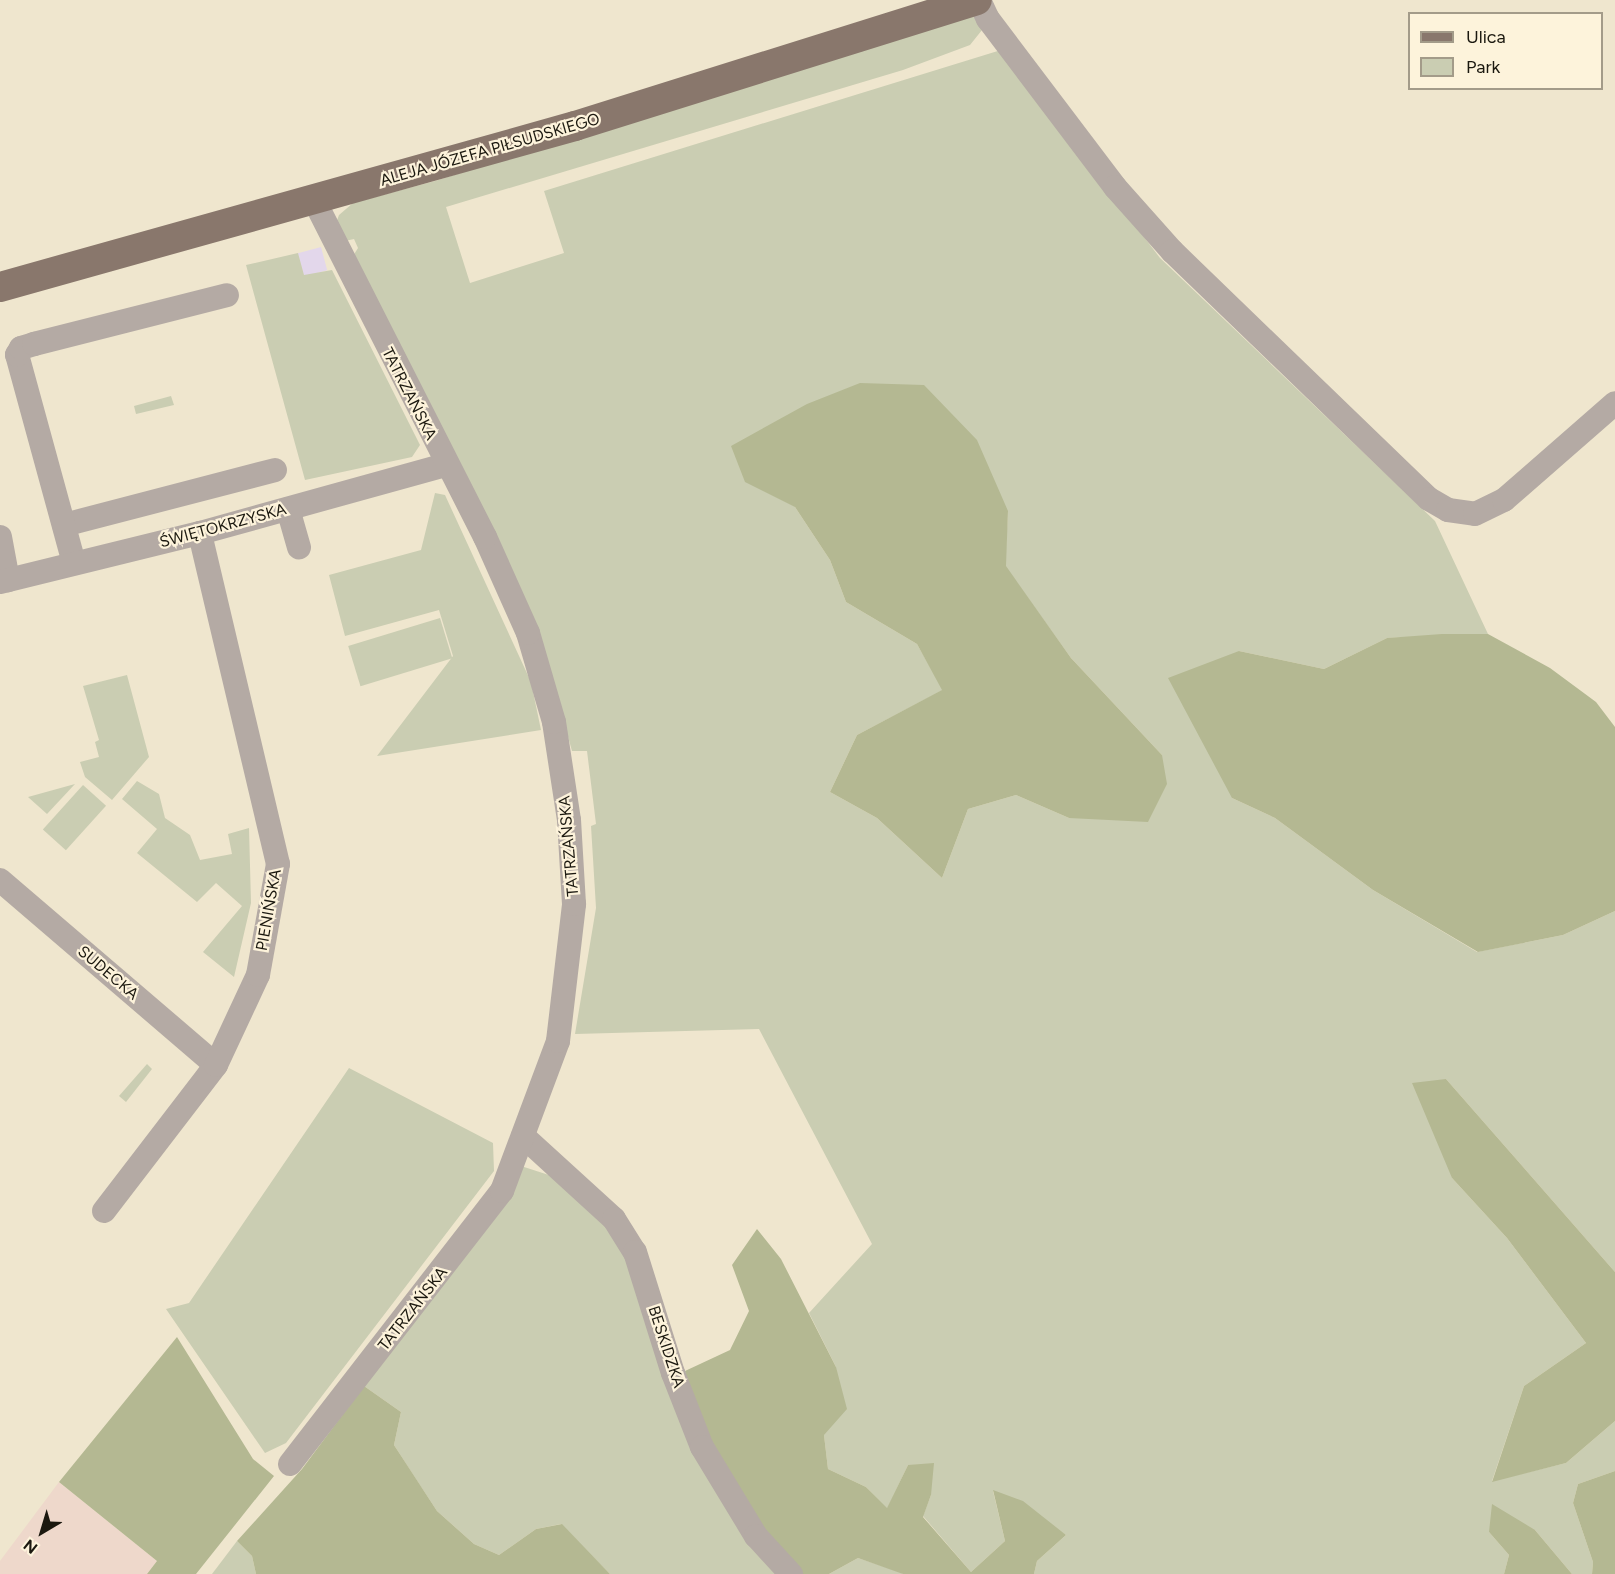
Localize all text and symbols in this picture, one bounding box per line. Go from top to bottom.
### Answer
legend [1408,12,1603,90]
text: Ulica [1466,26,1506,48]
text: Park [1466,56,1500,78]
street label: ALEJA JÓZEFA PIŁSUDSKIEGO [378,109,602,191]
street label: TATRZAŃSKA [377,345,441,443]
street label: ŚWIĘTOKRZYSKA [158,500,288,552]
street label: TATRZAŃSKA [555,795,583,897]
street label: PIENIŃSKA [252,868,286,952]
street label: SUDECKA [74,942,142,1004]
street label: TATRZAŃSKA [374,1263,452,1355]
street label: BESKIDZKA [644,1304,688,1390]
north arrow [12,1502,72,1562]
text: N [20,1535,41,1558]

